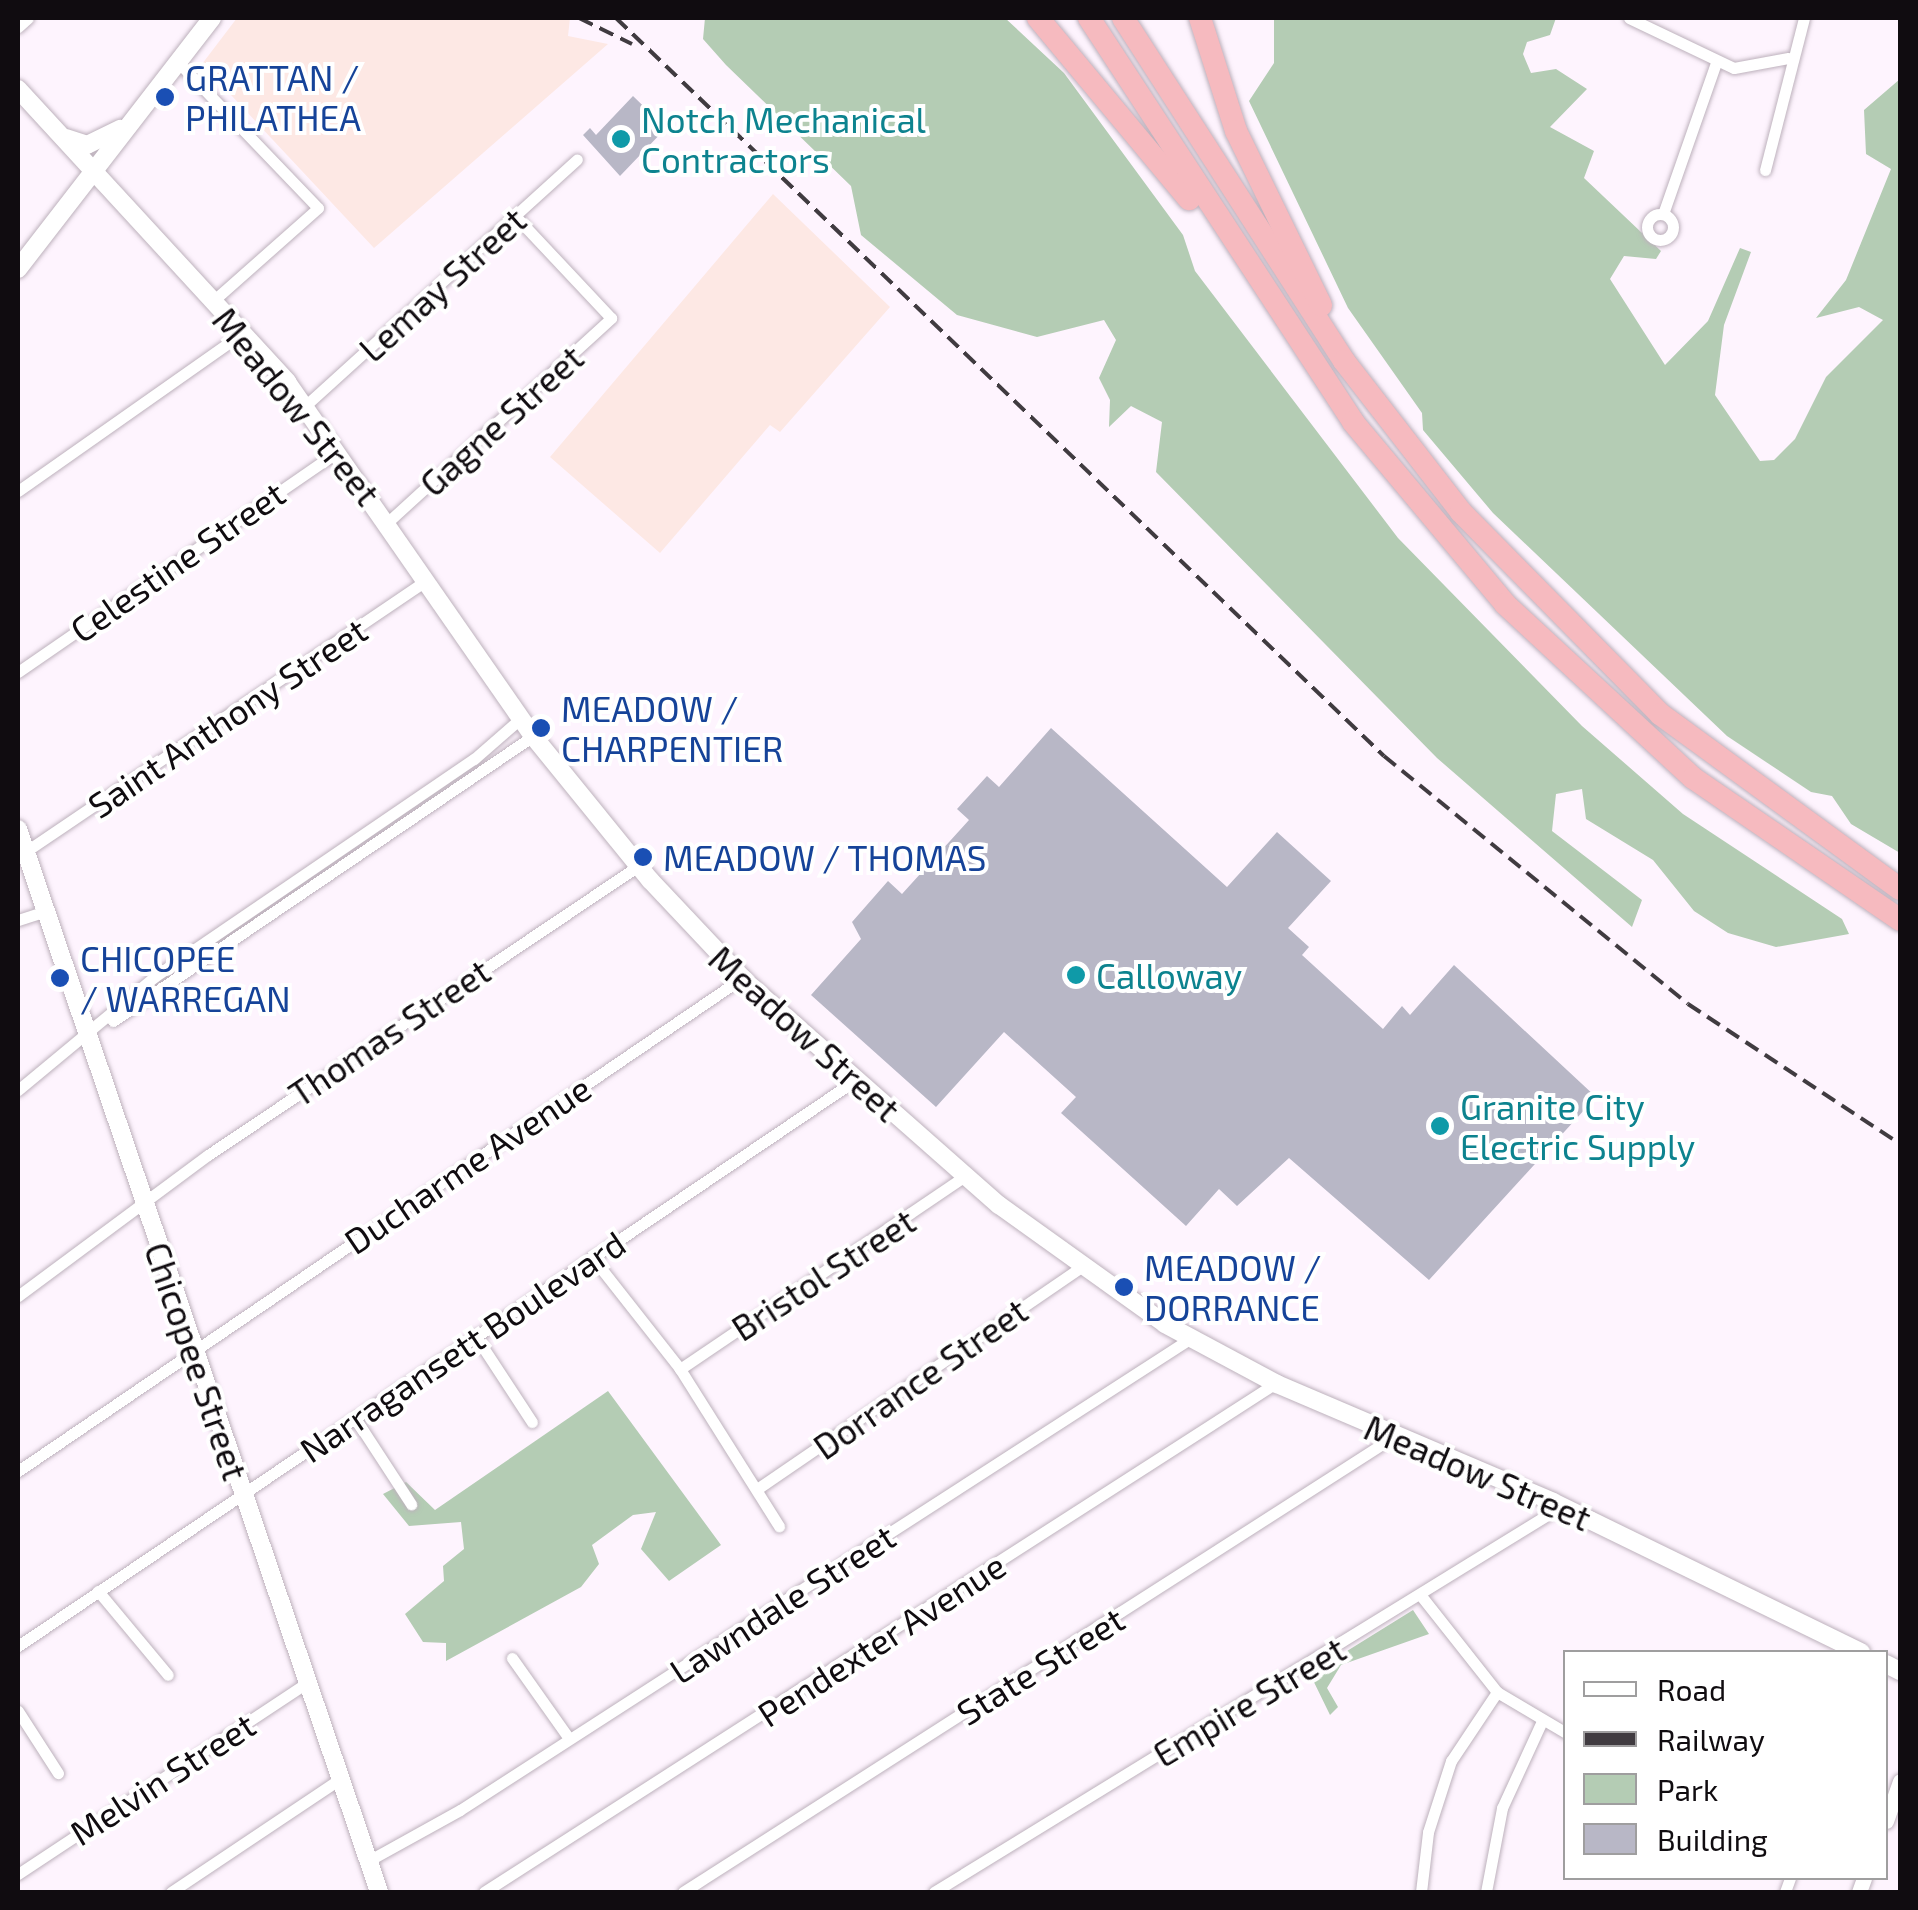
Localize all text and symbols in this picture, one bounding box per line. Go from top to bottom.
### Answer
place label: GRATTAN / PHILATHEA [185,56,361,138]
marker: GRATTAN / PHILATHEA [154,86,176,108]
place label: Notch Mechanical Contractors [641,98,926,180]
marker: Notch Mechanical Contractors [610,128,632,150]
street label: Lemay Street [350,198,534,370]
street label: Meadow Street [204,299,390,513]
street label: Gagne Street [411,336,591,504]
street label: Celestine Street [62,472,292,650]
street label: Saint Anthony Street [79,608,375,826]
place label: MEADOW / CHARPENTIER [561,687,783,769]
marker: MEADOW / CHARPENTIER [530,717,552,739]
place label: MEADOW / THOMAS [663,836,988,878]
marker: MEADOW / THOMAS [632,846,654,868]
street label: Meadow Street [701,936,909,1130]
place label: CHICOPEE / WARREGAN [80,937,291,1019]
street label: Thomas Street [281,949,497,1115]
place label: Calloway [1096,954,1242,996]
marker: Calloway [1065,964,1087,986]
marker: CHICOPEE / WARREGAN [49,967,71,989]
street label: Ducharme Avenue [336,1066,598,1262]
place label: Granite City Electric Supply [1460,1085,1695,1167]
marker: Granite City Electric Supply [1429,1115,1451,1137]
street label: Bristol Street [723,1199,923,1349]
street label: Narragansett Boulevard [291,1221,633,1471]
street label: Chicopee Street [137,1237,257,1485]
place label: MEADOW / DORRANCE [1144,1246,1322,1328]
marker: MEADOW / DORRANCE [1113,1276,1135,1298]
street label: Dorrance Street [805,1289,1035,1467]
street label: Meadow Street [1358,1405,1598,1539]
street label: Lawndale Street [662,1515,902,1691]
street label: Pendexter Avenue [749,1543,1013,1735]
street label: State Street [949,1597,1131,1733]
street label: Empire Street [1145,1627,1353,1775]
legend [1563,1650,1888,1880]
text: Road [1657,1671,1726,1707]
street label: Melvin Street [62,1703,262,1853]
text: Railway [1657,1721,1765,1757]
text: Park [1657,1771,1718,1807]
text: Building [1657,1821,1768,1857]

